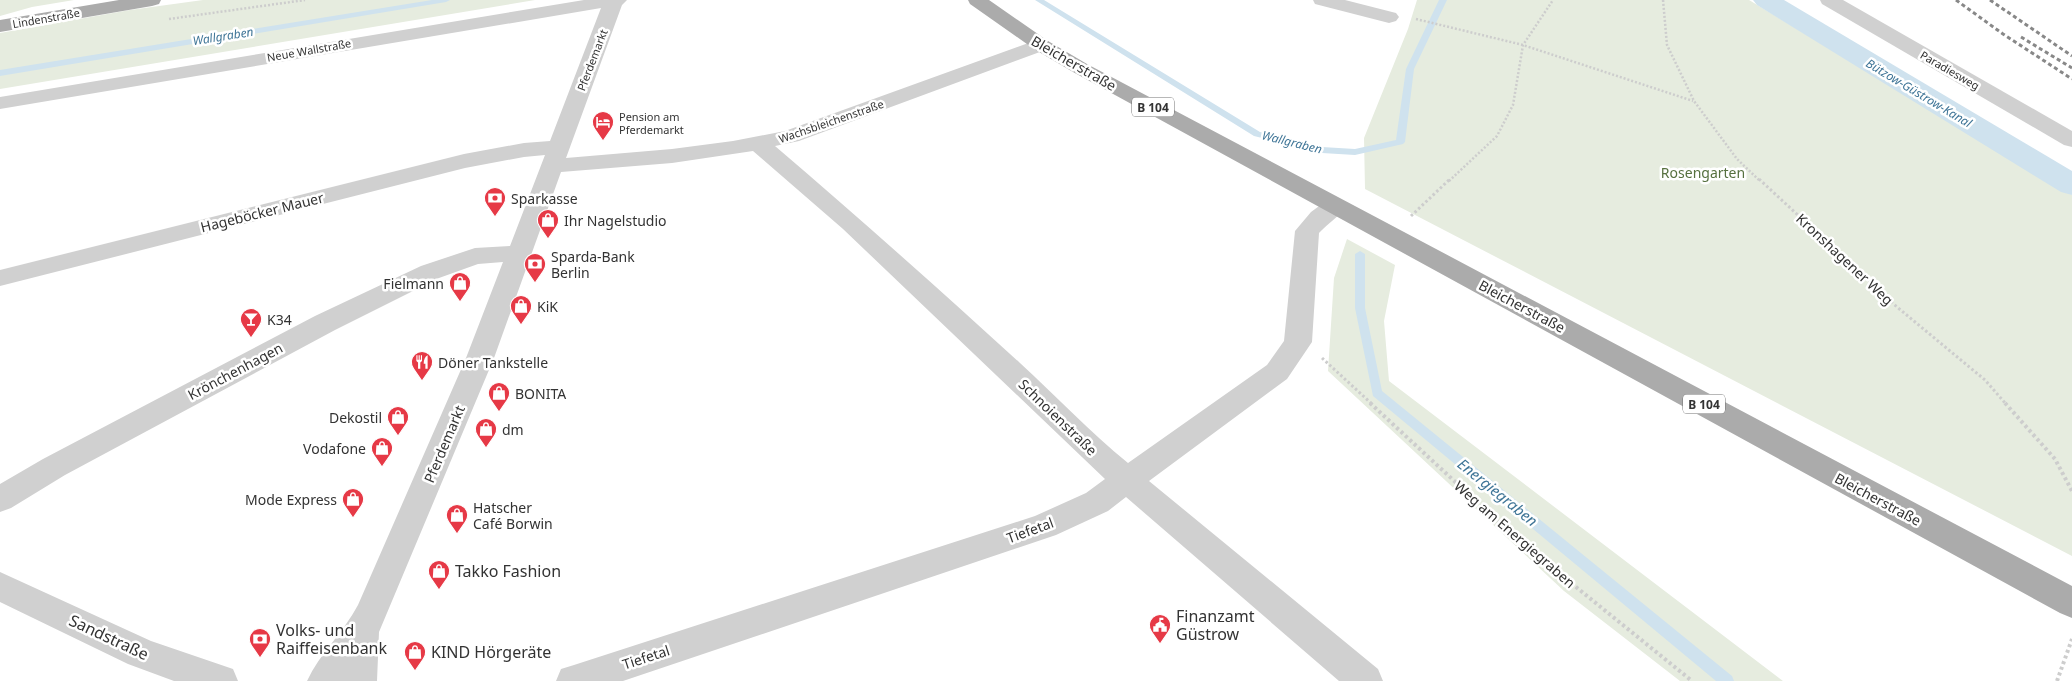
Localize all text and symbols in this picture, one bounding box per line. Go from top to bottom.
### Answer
street label: Lindenstraße [11,5,81,31]
water label: Wallgraben [191,23,255,49]
street label: Pferdemarkt [573,27,611,93]
street label: Bleicherstraße [1028,31,1120,95]
street label: Neue Wallstraße [266,35,352,65]
street label: Paradiesweg [1918,47,1982,93]
water label: Bützow-Güstrow-Kanal [1863,55,1976,132]
street label: Wachsbleichenstraße [776,96,886,146]
road number: B 104 [1132,98,1174,116]
place label: Pension am Pferdemarkt [619,109,684,137]
hotel icon: Pension am Pferdemarkt [591,110,615,141]
water label: Wallgraben [1260,126,1324,158]
park label: Rosengarten [1661,163,1745,182]
bank icon: Sparkasse [483,186,507,217]
street label: Hageböcker Mauer [198,187,326,236]
place label: Sparkasse [511,189,578,208]
shop icon: Ihr Nagelstudio [536,208,560,239]
street label: Kronshagener Weg [1792,209,1898,309]
place label: Ihr Nagelstudio [564,211,667,230]
place label: Sparda-Bank Berlin [551,247,635,282]
bank icon: Sparda-Bank Berlin [523,252,547,283]
shop icon: Fielmann [448,271,472,302]
place label: Fielmann [383,274,444,293]
street label: Bleicherstraße [1476,275,1569,337]
shop icon: KiK [509,294,533,325]
place label: KiK [537,297,558,316]
bar icon: K34 [239,307,263,338]
place label: K34 [267,310,292,329]
street label: Krönchenhagen [184,338,286,404]
restaurant icon: Döner Tankstelle [410,350,434,381]
place label: Döner Tankstelle [438,353,548,372]
street label: Schnoienstraße [1015,375,1101,459]
shop icon: BONITA [487,381,511,412]
place label: BONITA [515,384,566,403]
road number: B 104 [1683,394,1725,414]
street label: Pferdemarkt [419,402,469,486]
shop icon: Dekostil [386,405,410,436]
place label: Dekostil [329,408,382,427]
shop icon: dm [474,417,498,448]
place label: dm [502,420,524,439]
shop icon: Vodafone [370,436,394,467]
place label: Vodafone [303,439,366,458]
water label: Energiegraben [1454,454,1542,530]
street label: Bleicherstraße [1832,468,1925,530]
street label: Weg am Energiegraben [1450,476,1580,592]
shop icon: Mode Express [341,487,365,518]
place label: Mode Express [245,490,337,509]
place label: Hatscher Café Borwin [473,498,553,533]
shop icon: Hatscher Café Borwin [445,503,469,534]
street label: Tiefetal [1004,513,1056,547]
shop icon: Takko Fashion [427,559,451,590]
place label: Takko Fashion [455,560,561,582]
place label: Finanzamt Güstrow [1176,605,1255,645]
street label: Sandstraße [66,609,152,665]
public building icon: Finanzamt Güstrow [1148,613,1172,644]
place label: Volks- und Raiffeisenbank [276,619,387,659]
bank icon: Volks- und Raiffeisenbank [248,627,272,658]
shop icon: KIND Hörgeräte [403,640,427,671]
street label: Tiefetal [620,640,672,674]
place label: KIND Hörgeräte [431,641,551,663]

